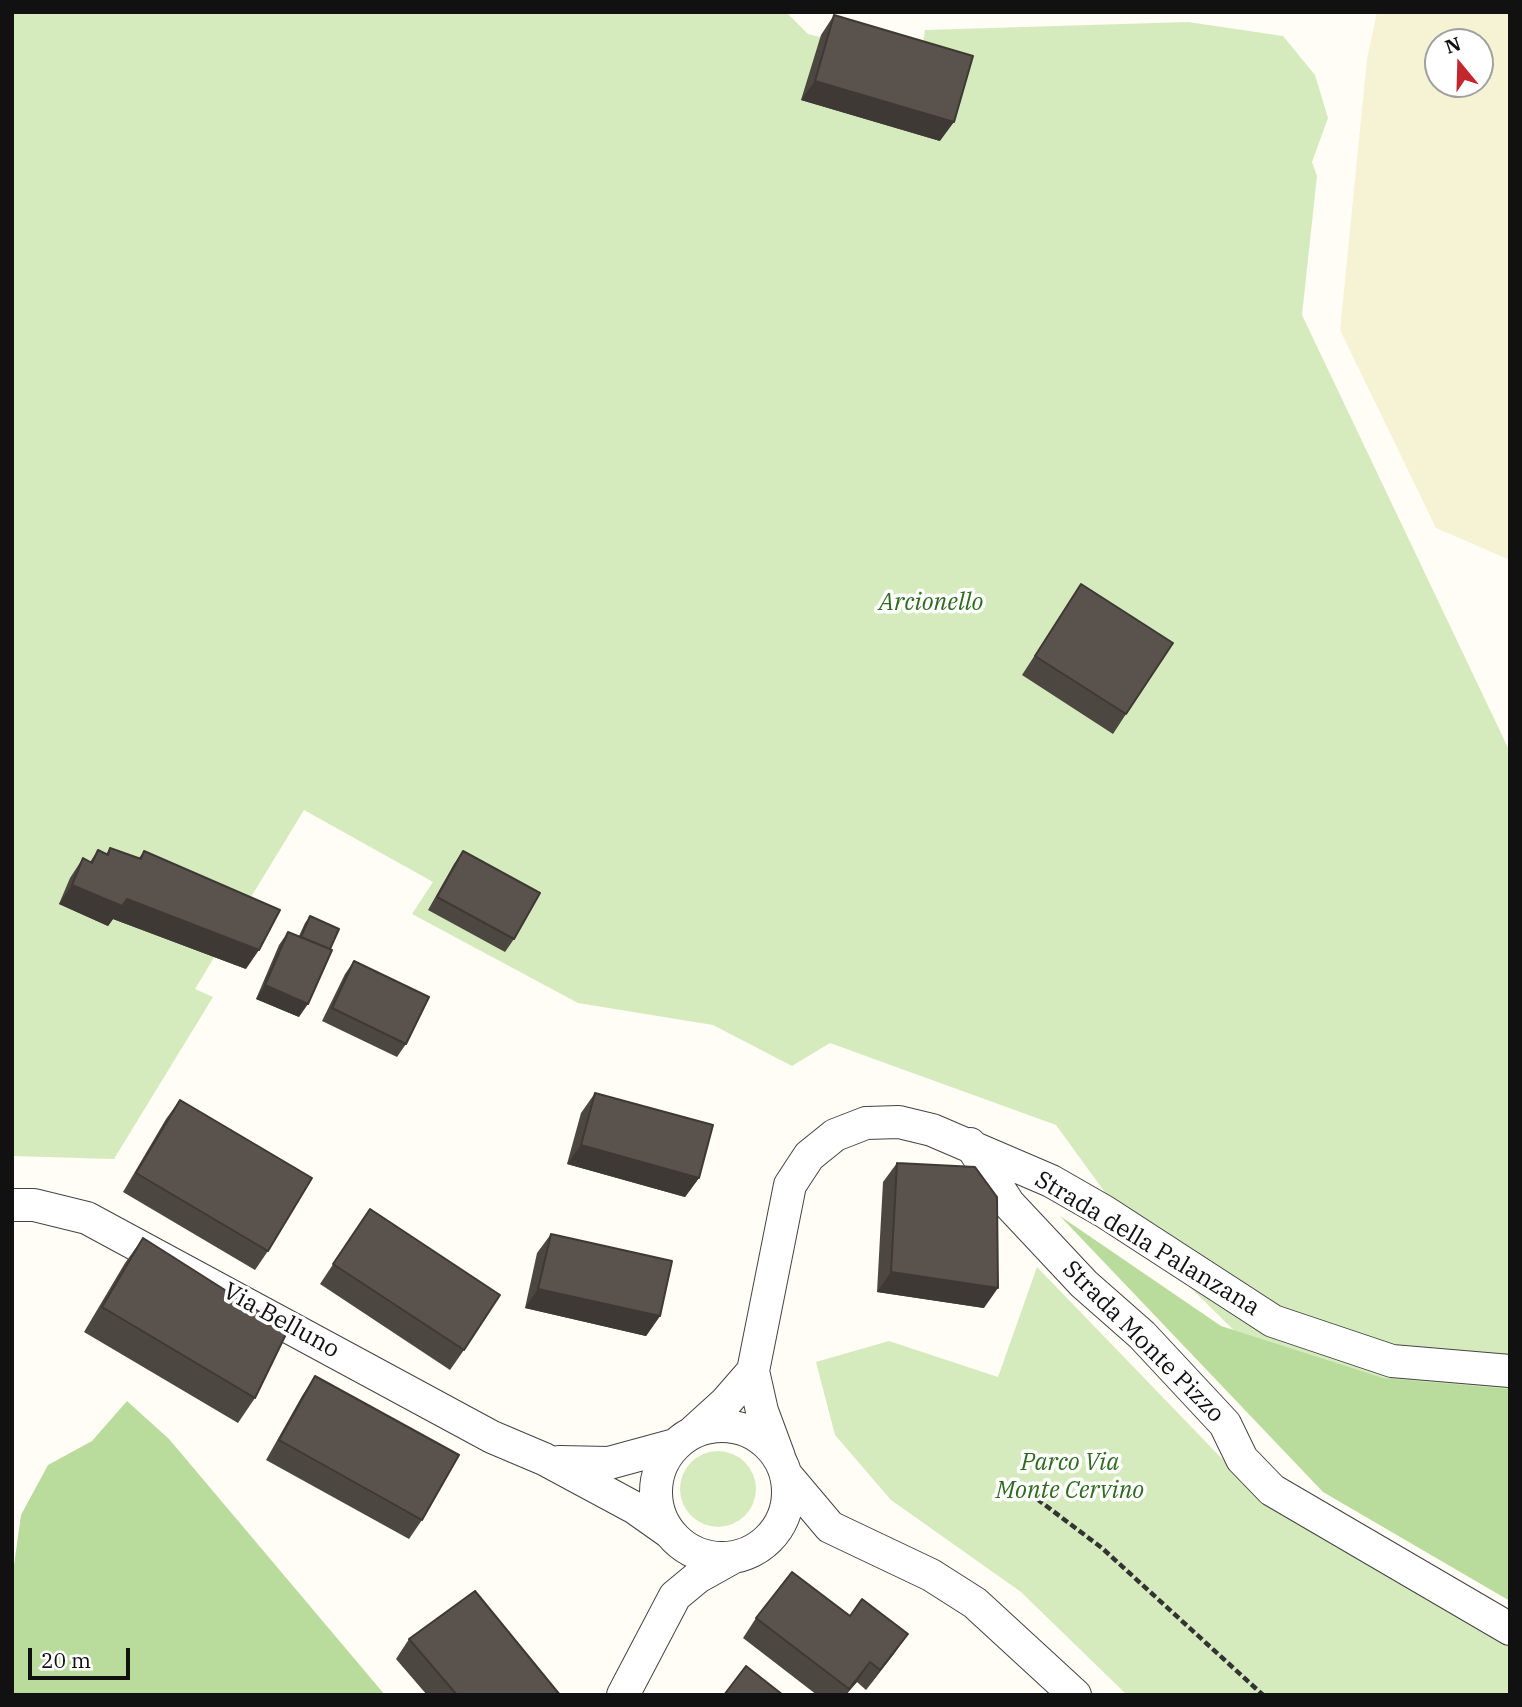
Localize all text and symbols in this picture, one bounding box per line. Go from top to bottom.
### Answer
north arrow [1424,28,1494,98]
text: N [1442,31,1464,59]
park label: Arcionello [879,589,983,617]
street label: Strada della Palanzana [1029,1165,1265,1323]
street label: Strada Monte Pizzo [1056,1255,1230,1429]
street label: Via Belluno [218,1277,344,1365]
park label: Parco Via Monte Cervino [996,1449,1144,1505]
scale bar [32,1634,133,1678]
text: 20 m [41,1646,91,1674]

